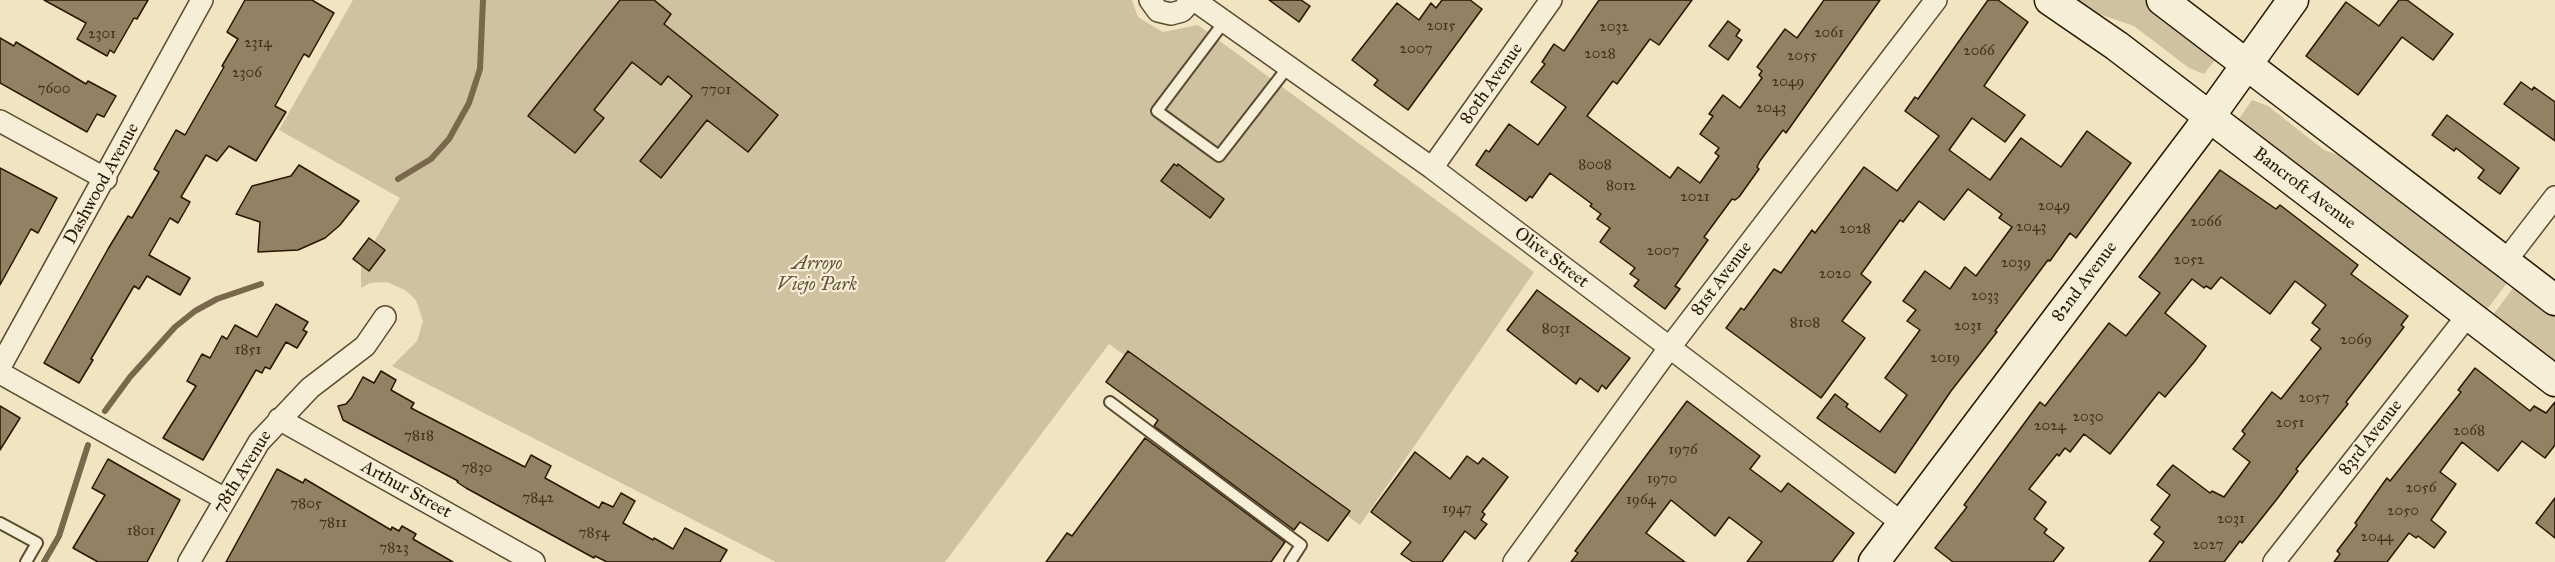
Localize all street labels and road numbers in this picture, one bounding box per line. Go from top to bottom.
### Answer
street label: 80th Avenue [1456,39,1528,129]
street label: Dashwood Avenue [60,120,144,248]
street label: Bancroft Avenue [2248,143,2360,235]
street label: Olive Street [1509,223,1593,293]
street label: 81st Avenue [1687,238,1757,320]
street label: 82nd Avenue [2048,238,2122,326]
street label: 83rd Avenue [2335,396,2407,480]
street label: 78th Avenue [209,427,277,517]
street label: Arthur Street [357,456,455,524]

